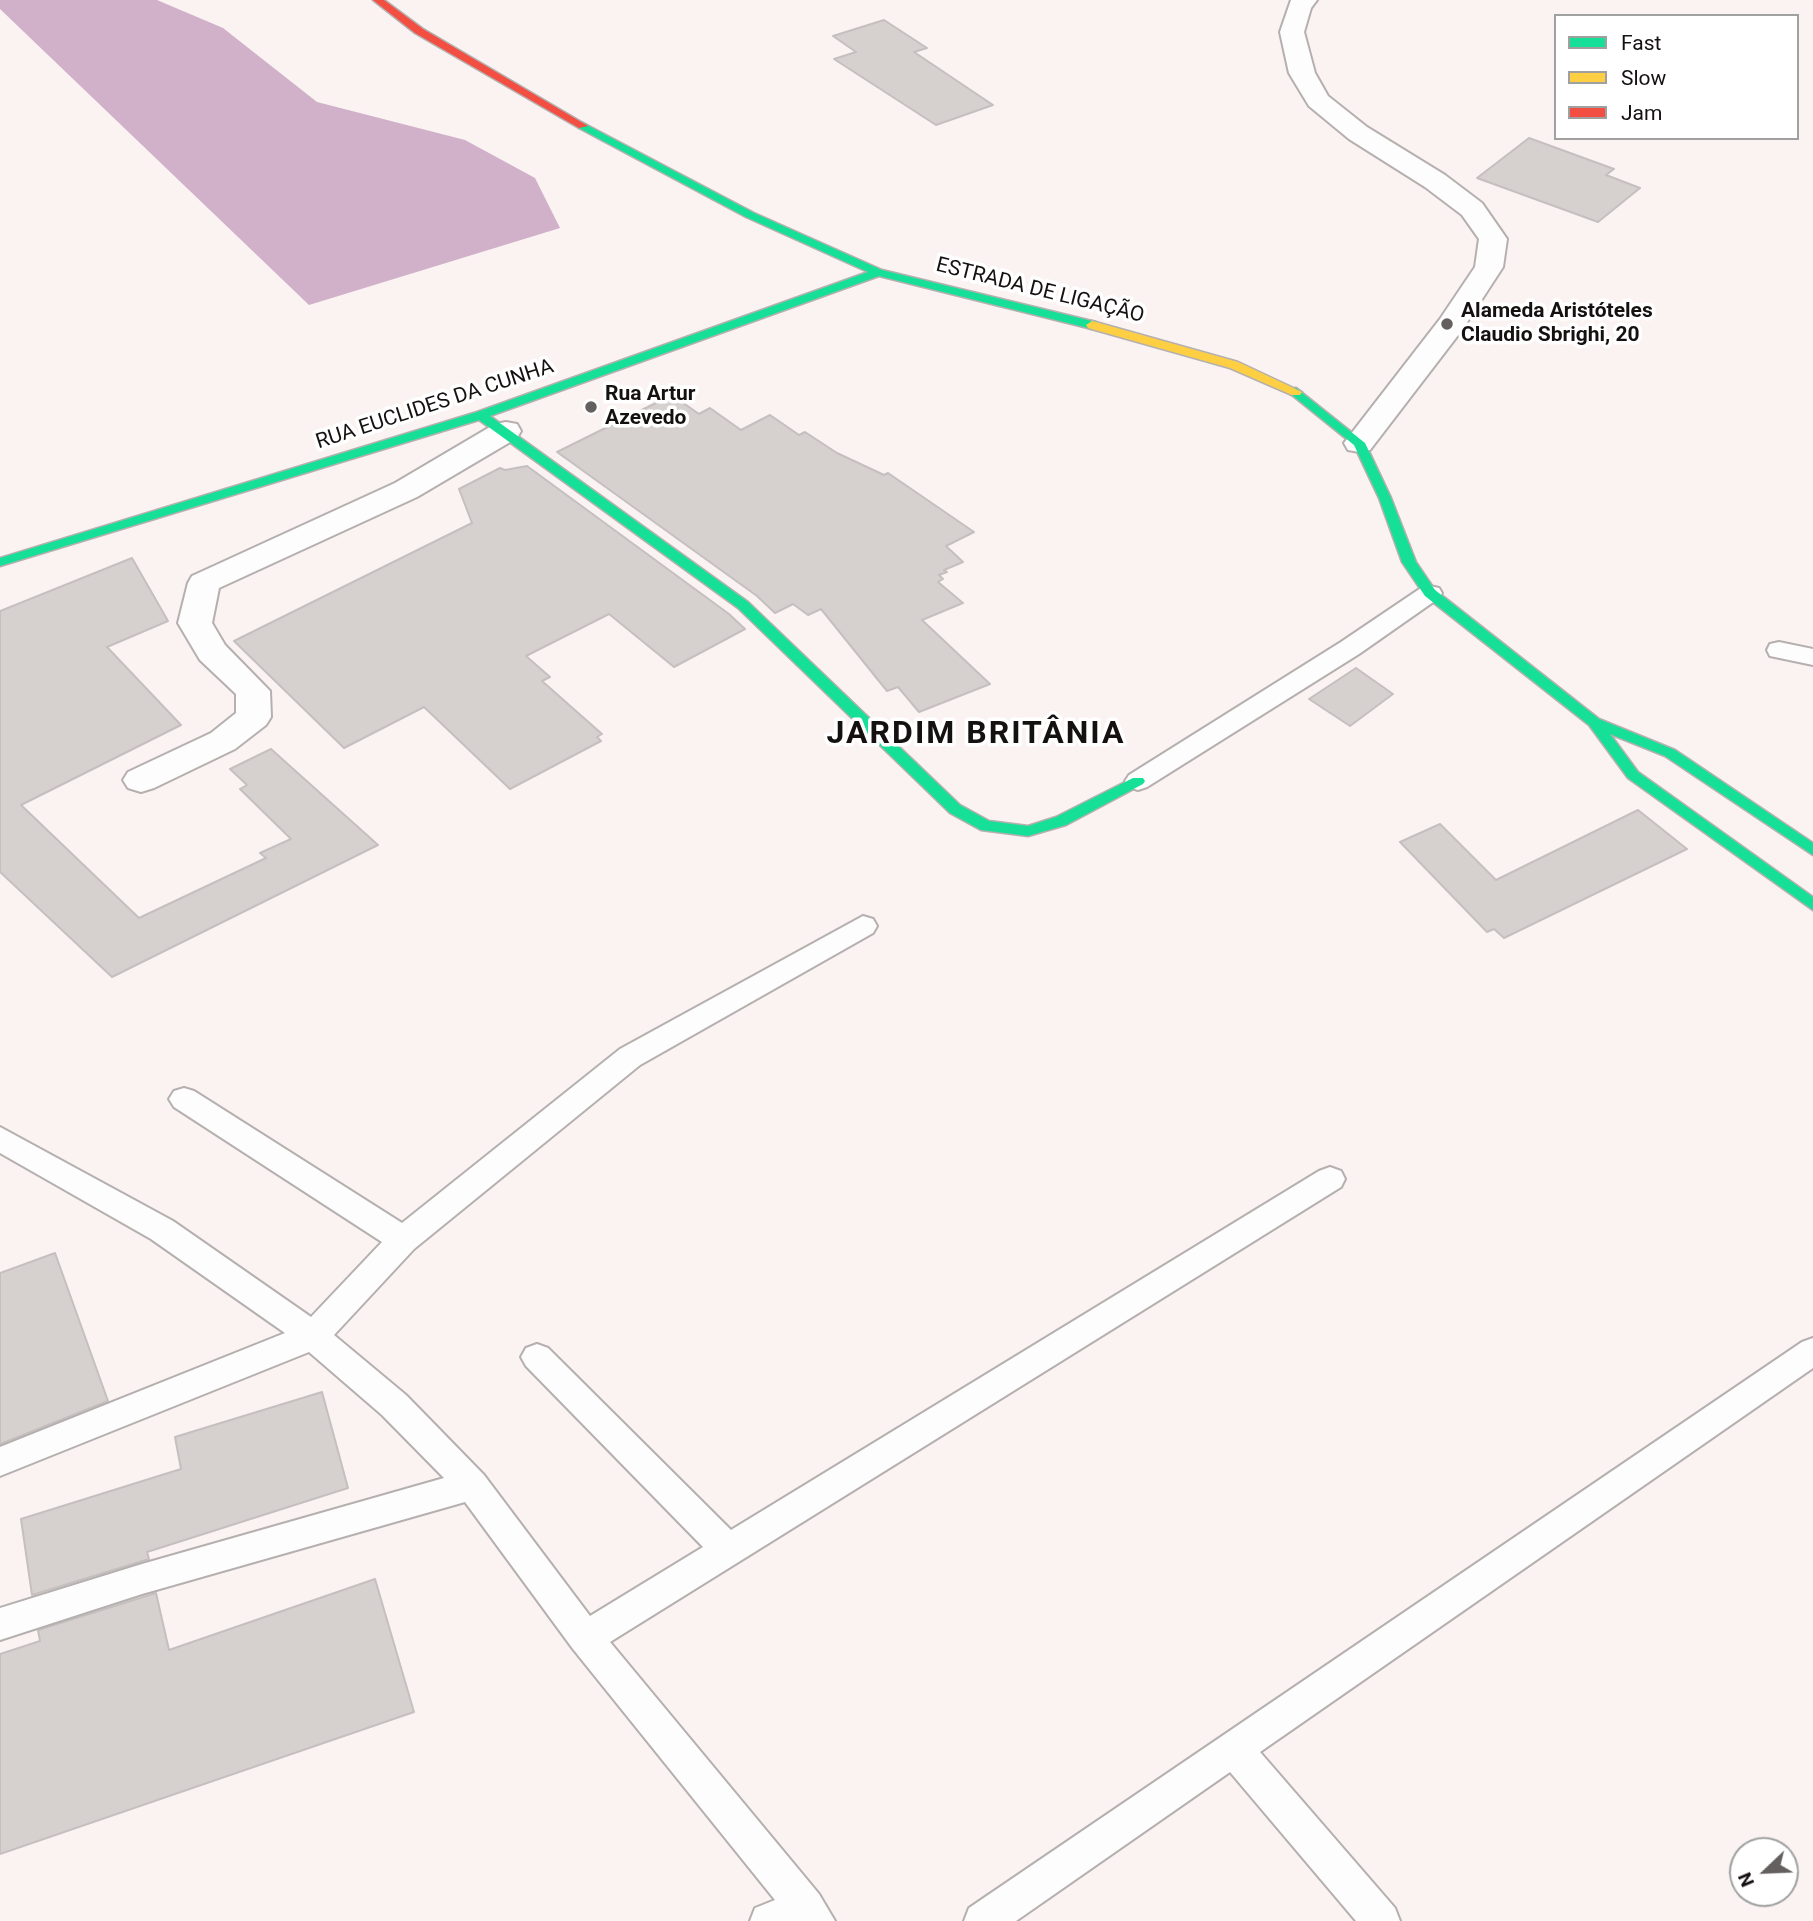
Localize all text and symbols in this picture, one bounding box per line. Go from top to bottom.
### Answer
legend [1554,14,1799,140]
text: Fast [1621,31,1661,55]
text: Slow [1621,66,1666,90]
text: Jam [1621,101,1662,125]
street label: ESTRADA DE LIGAÇÃO [933,253,1147,329]
place label: Alameda Aristóteles Claudio Sbrighi, 20 [1461,299,1653,349]
marker: Alameda Aristóteles Claudio Sbrighi, 20 [1439,316,1455,332]
street label: RUA EUCLIDES DA CUNHA [313,355,557,455]
place label: Rua Artur Azevedo [605,382,696,432]
marker: Rua Artur Azevedo [583,399,599,415]
district label: JARDIM BRITÂNIA [828,716,1124,754]
north arrow [1729,1837,1799,1907]
text: N [1733,1869,1759,1890]

